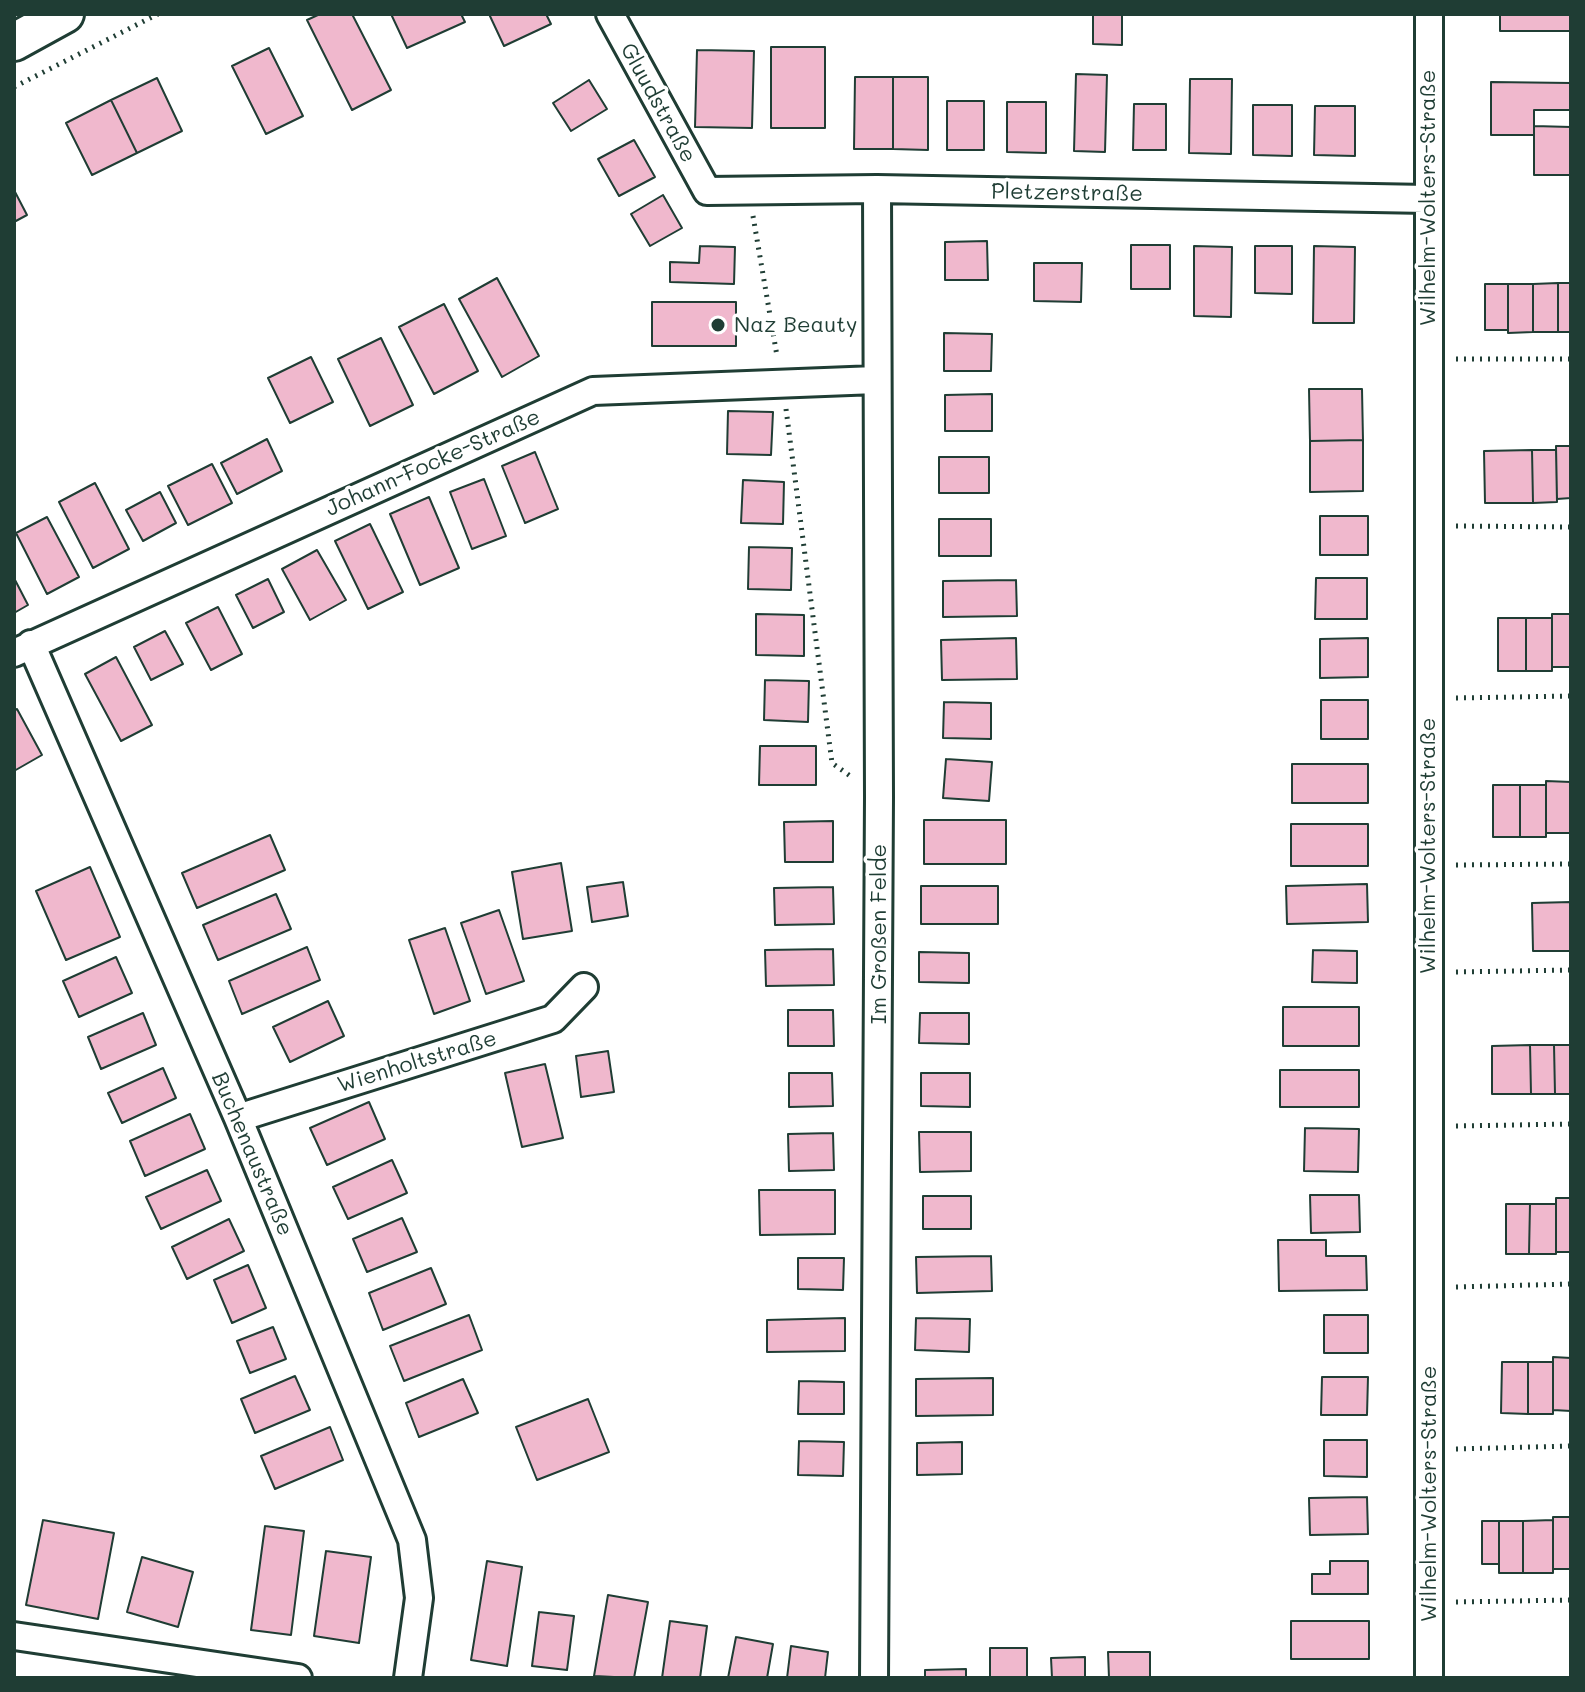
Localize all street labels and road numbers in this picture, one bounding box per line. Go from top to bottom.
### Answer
street label: Gluudstraße [614,39,702,167]
street label: Wilhelm-Wolters-Straße [1415,70,1441,326]
street label: Pletzerstraße [991,178,1143,208]
street label: Johann-Focke-Straße [322,404,544,522]
street label: Wilhelm-Wolters-Straße [1415,718,1441,974]
street label: Im Großen Felde [866,844,892,1024]
street label: Wienholtstraße [334,1025,500,1099]
street label: Buchenaustraße [206,1068,298,1240]
street label: Wilhelm-Wolters-Straße [1416,1366,1442,1622]

